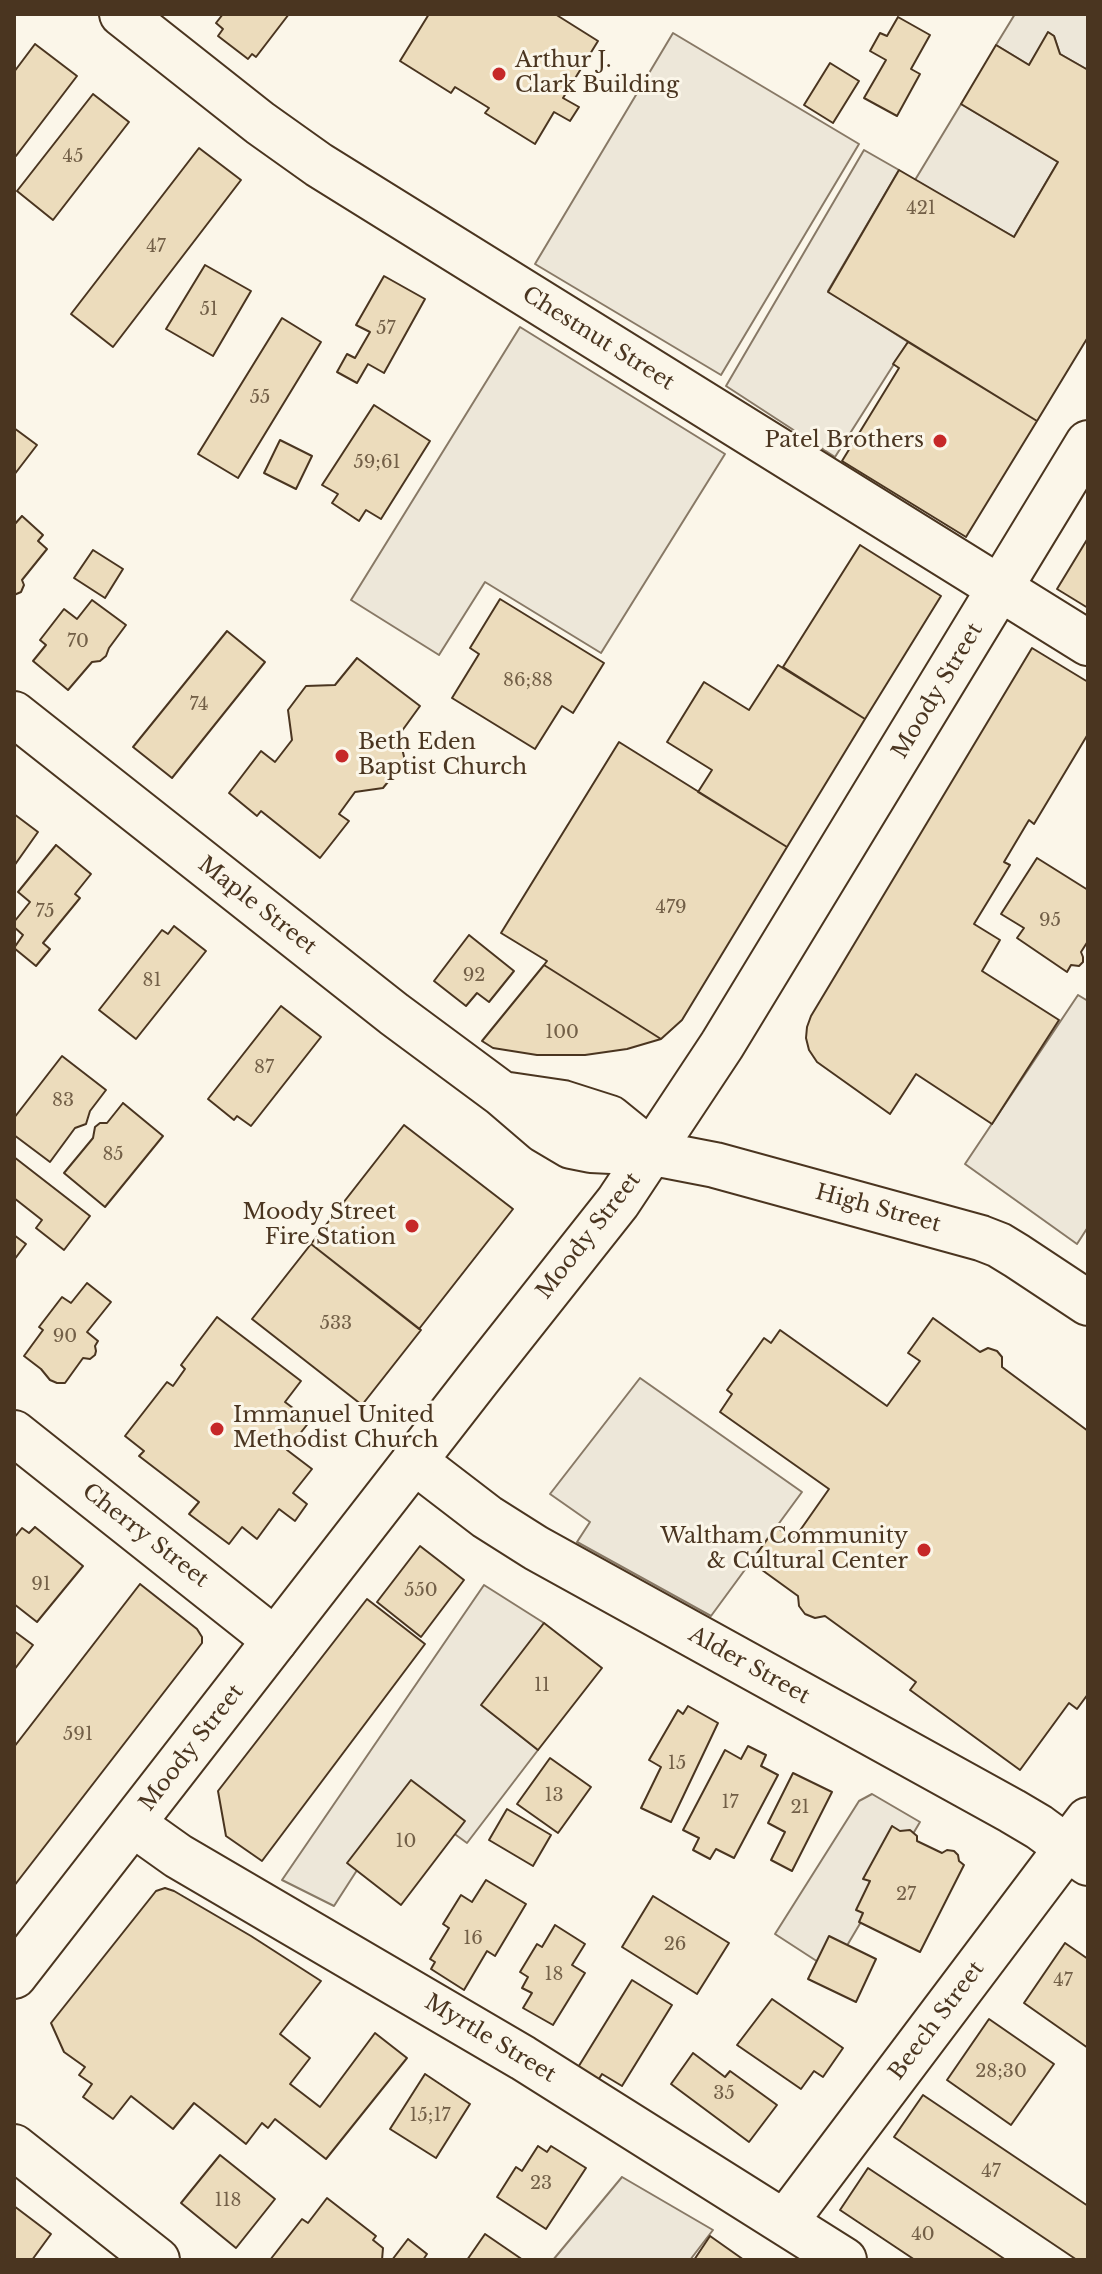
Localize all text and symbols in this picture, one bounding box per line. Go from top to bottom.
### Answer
place label: Arthur J. Clark Building [515,48,679,100]
marker: Arthur J. Clark Building [490,65,508,83]
house number: 45 [63,146,83,168]
house number: 421 [906,198,936,220]
house number: 47 [146,236,166,258]
street label: Chestnut Street [517,282,679,396]
house number: 51 [200,299,218,321]
house number: 57 [376,318,396,340]
house number: 55 [250,387,270,409]
place label: Patel Brothers [765,428,924,454]
marker: Patel Brothers [931,432,949,450]
house number: 59;61 [354,452,400,474]
street label: Moody Street [887,618,989,764]
house number: 70 [67,631,89,653]
house number: 86;88 [503,670,553,692]
house number: 74 [189,694,209,716]
place label: Beth Eden Baptist Church [358,730,527,782]
marker: Beth Eden Baptist Church [333,747,351,765]
street label: Maple Street [192,851,322,961]
house number: 479 [655,897,687,919]
house number: 75 [35,901,55,923]
house number: 95 [1039,910,1061,932]
house number: 92 [463,965,485,987]
house number: 81 [143,970,161,992]
house number: 100 [545,1022,579,1044]
house number: 87 [254,1057,274,1079]
house number: 83 [52,1090,74,1112]
house number: 85 [102,1144,124,1166]
street label: Moody Street [531,1167,647,1305]
street label: High Street [812,1180,944,1238]
place label: Moody Street Fire Station [243,1200,396,1252]
marker: Moody Street Fire Station [403,1217,421,1235]
house number: 533 [320,1313,352,1335]
house number: 90 [53,1326,77,1348]
place label: Immanuel United Methodist Church [233,1403,439,1454]
marker: Immanuel United Methodist Church [208,1420,226,1438]
street label: Cherry Street [77,1479,213,1593]
place label: Waltham Community & Cultural Center [660,1524,908,1576]
marker: Waltham Community & Cultural Center [915,1541,933,1559]
house number: 91 [31,1574,51,1596]
house number: 550 [404,1580,438,1602]
street label: Alder Street [684,1622,814,1710]
house number: 11 [534,1675,550,1697]
street label: Moody Street [134,1679,250,1817]
house number: 591 [63,1724,93,1746]
house number: 15 [668,1753,686,1775]
house number: 13 [544,1785,564,1807]
house number: 17 [721,1792,739,1814]
house number: 21 [790,1797,810,1819]
house number: 10 [396,1831,416,1853]
house number: 27 [896,1884,916,1906]
house number: 16 [463,1928,483,1950]
house number: 26 [664,1934,686,1956]
street label: Beech Street [884,1957,990,2085]
house number: 18 [545,1964,563,1986]
house number: 47 [1053,1970,1073,1992]
street label: Myrtle Street [420,1989,560,2089]
house number: 28;30 [975,2061,1027,2083]
house number: 35 [713,2083,735,2105]
house number: 15;17 [410,2105,450,2127]
house number: 47 [981,2161,1001,2183]
house number: 23 [530,2173,552,2195]
house number: 118 [215,2190,241,2212]
house number: 40 [911,2224,935,2246]

